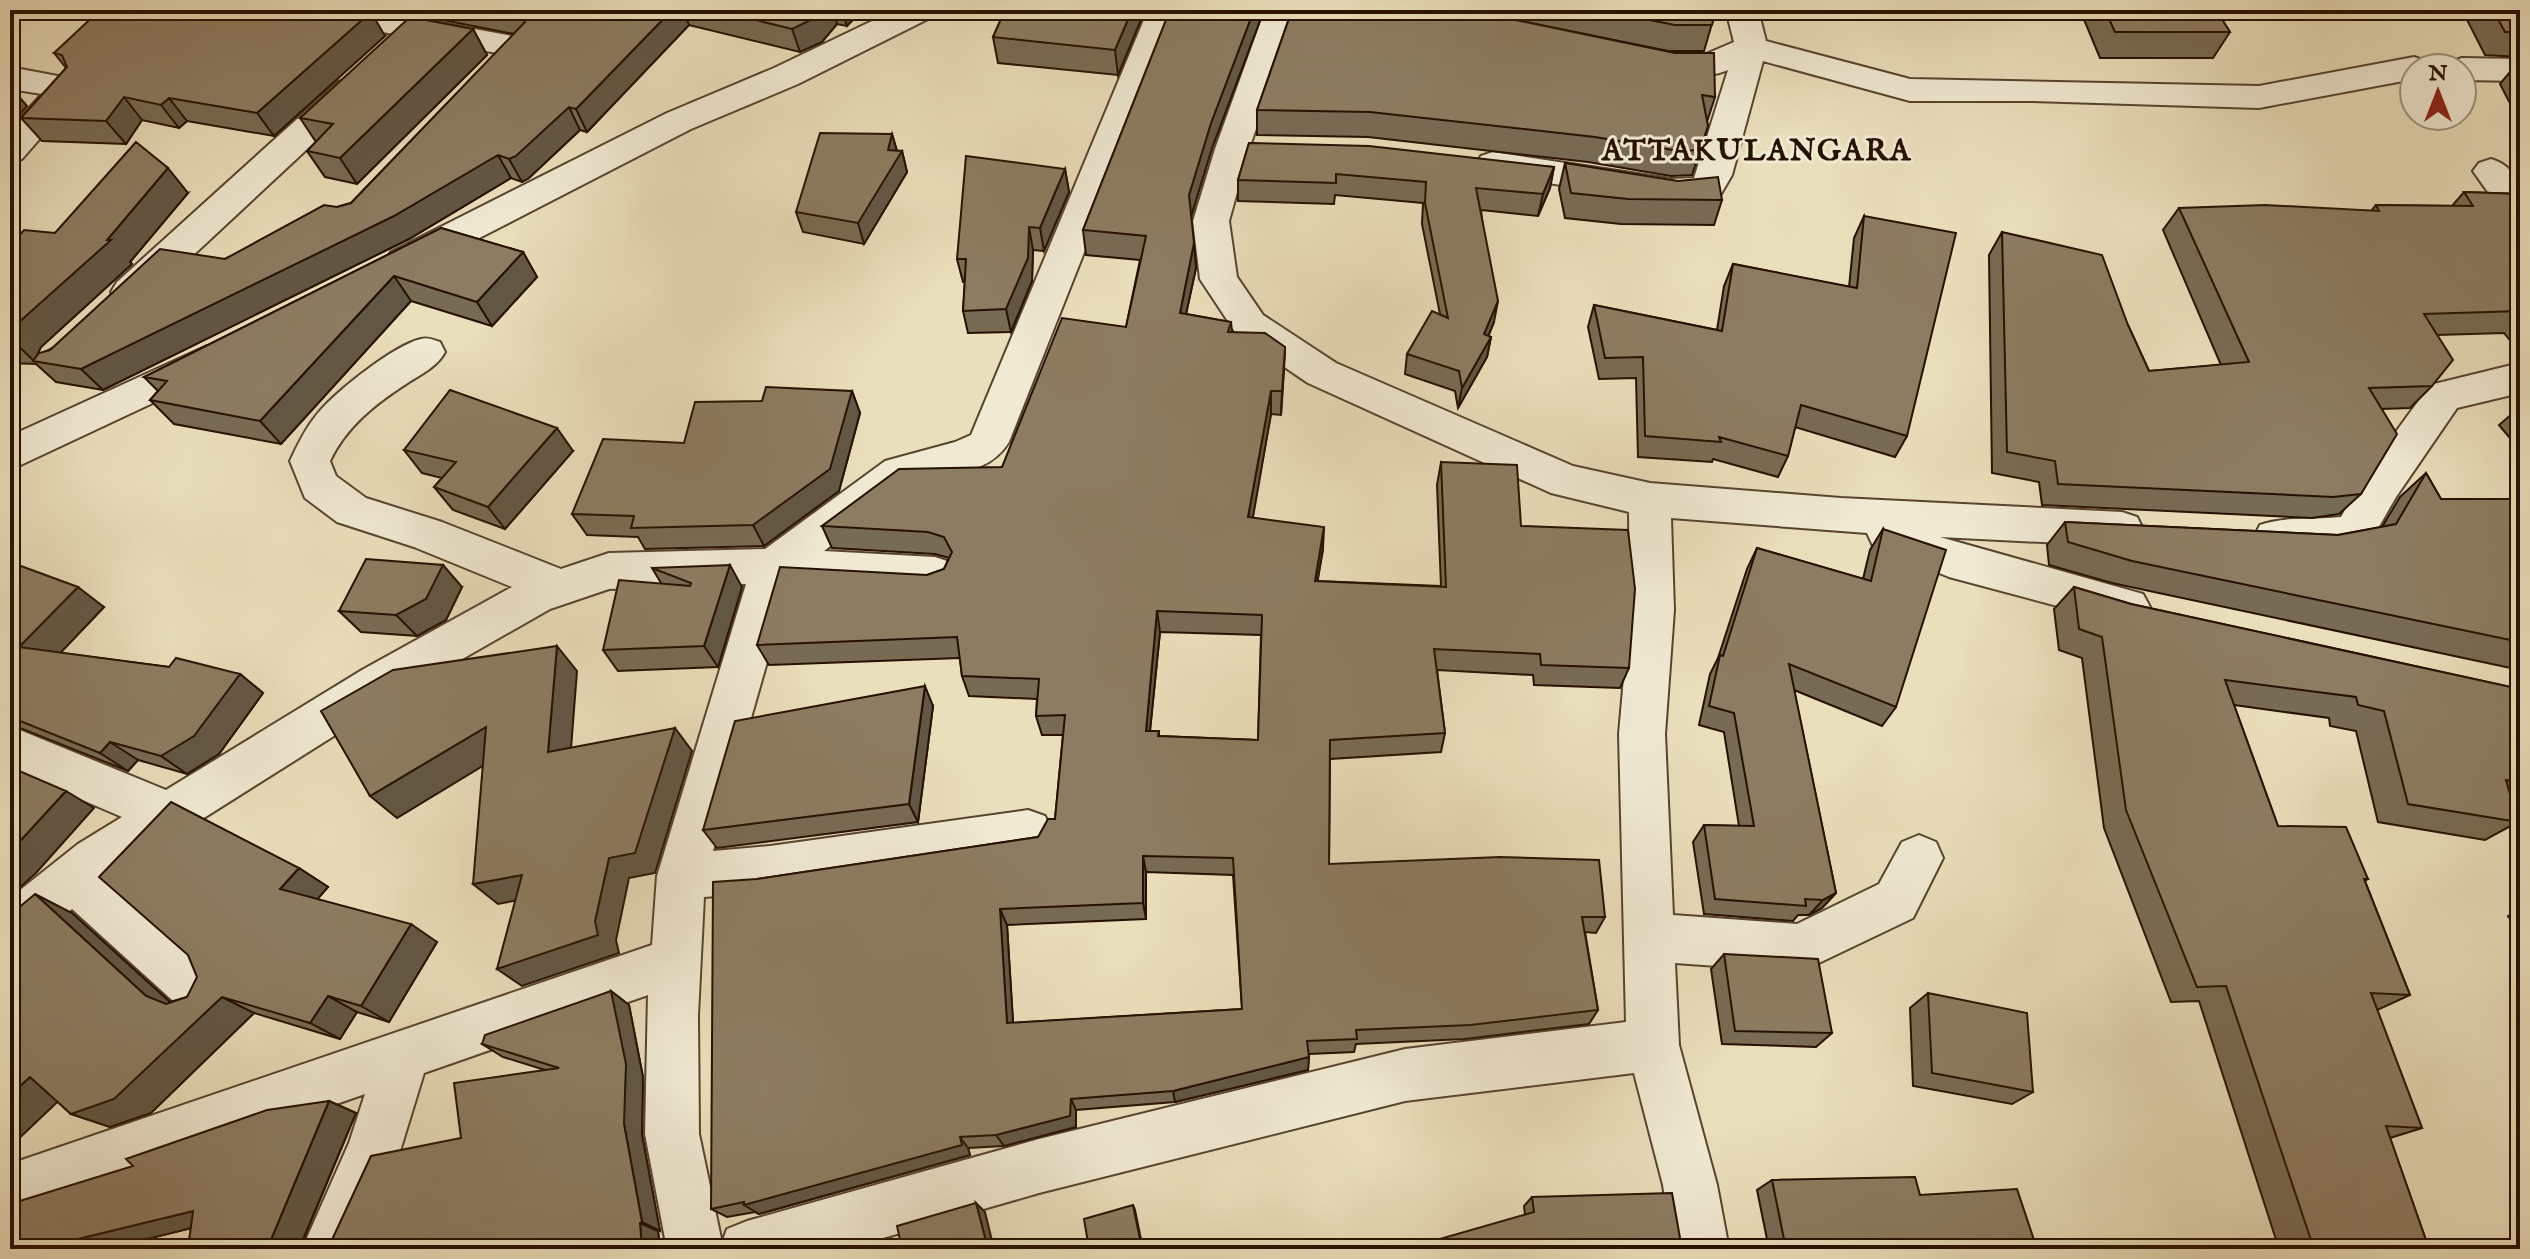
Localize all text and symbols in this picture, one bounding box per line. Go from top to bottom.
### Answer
north arrow [2398,52,2478,132]
text: N [2427,60,2448,88]
district label: ATTAKULANGARA [1601,133,1912,171]

